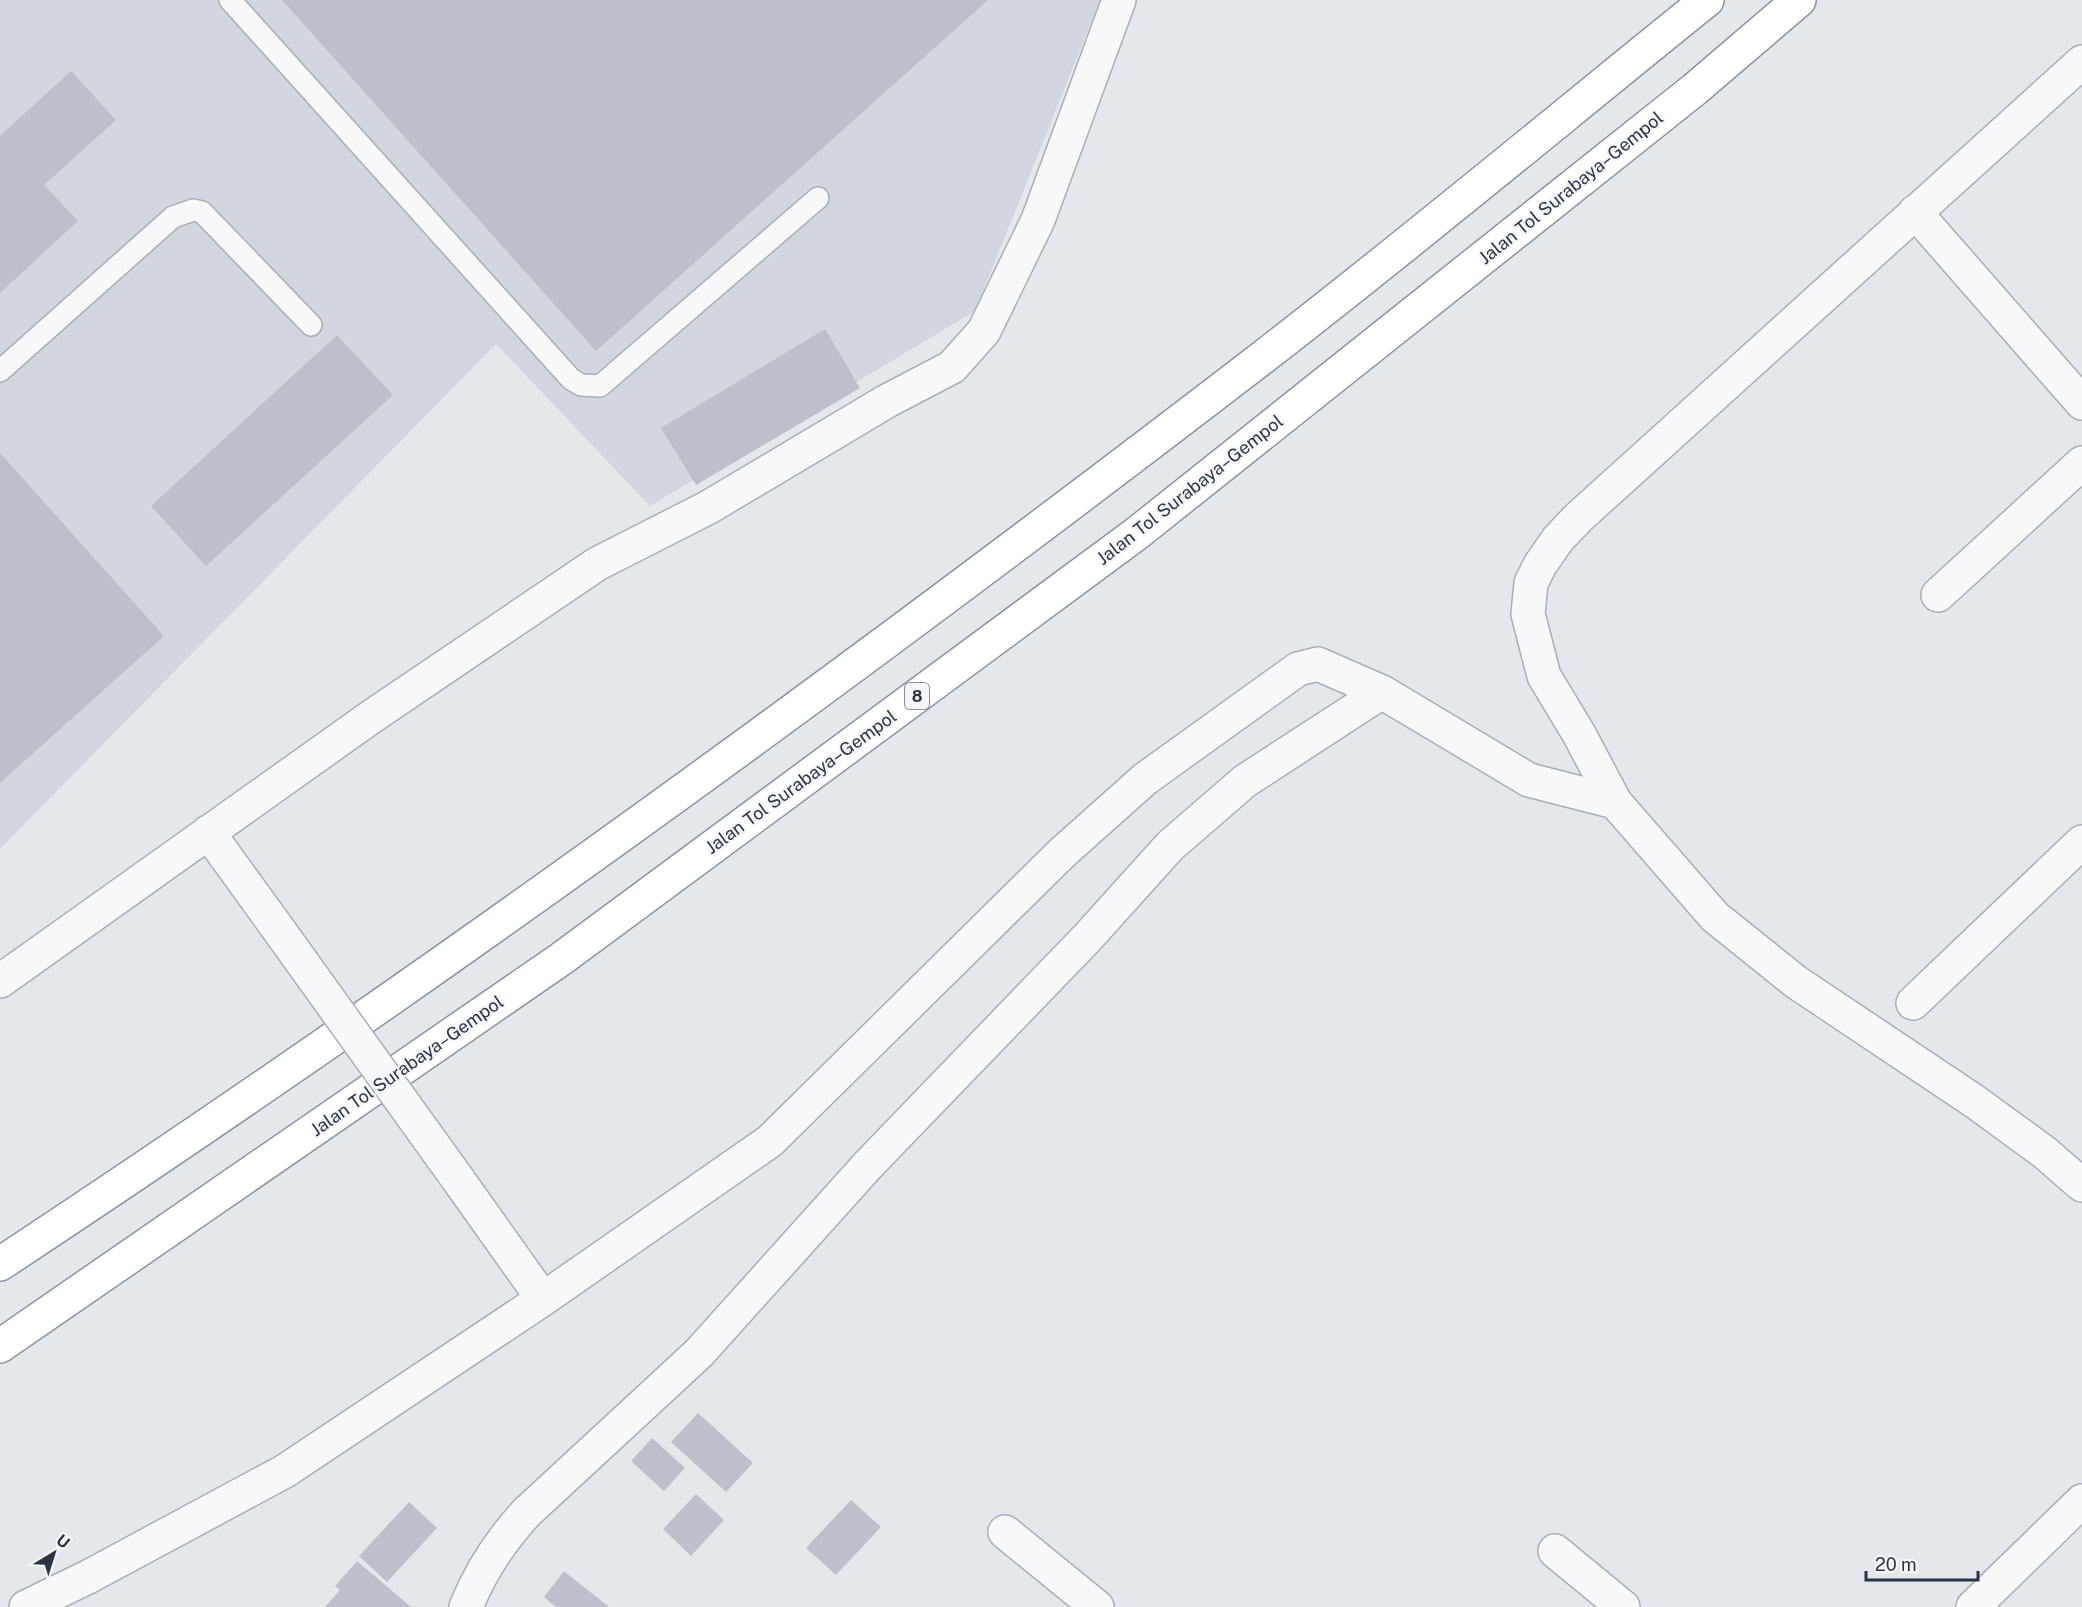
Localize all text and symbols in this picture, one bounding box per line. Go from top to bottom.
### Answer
street label: Jalan Tol Surabaya–Gempol [1474,107,1667,268]
street label: Jalan Tol Surabaya–Gempol [1092,410,1287,569]
road number: 8 [905,683,929,709]
street label: Jalan Tol Surabaya–Gempol [701,705,900,858]
street label: Jalan Tol Surabaya–Gempol [306,991,507,1140]
north arrow [24,1523,84,1583]
text: U [53,1531,73,1553]
scale bar [1866,1544,1978,1582]
text: 20 m [1875,1554,1917,1575]

